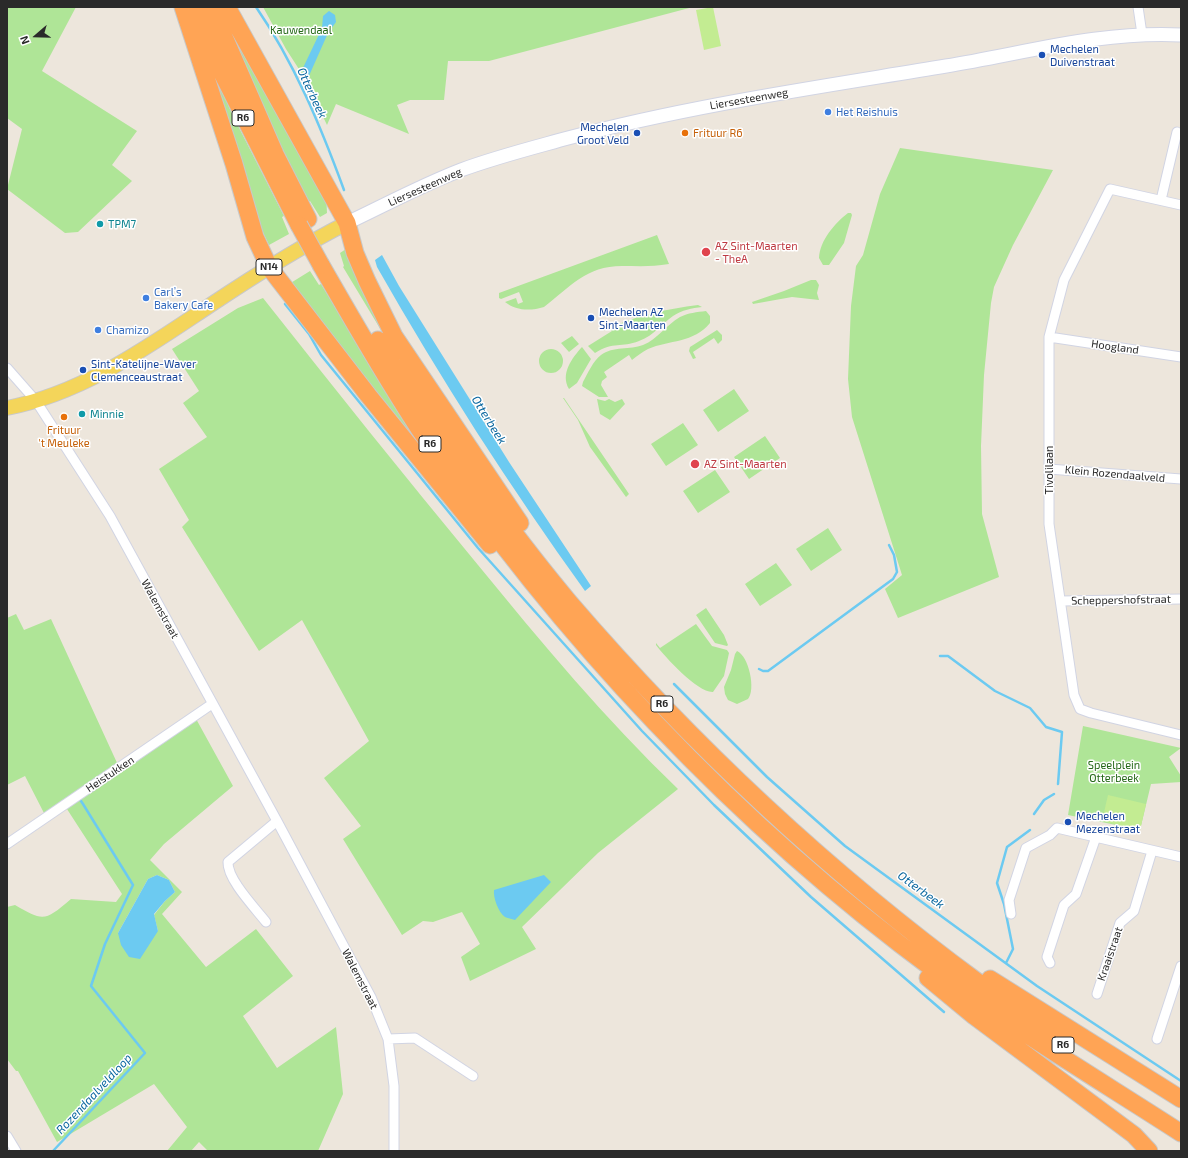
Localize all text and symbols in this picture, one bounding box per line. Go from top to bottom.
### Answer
north arrow [16,16,56,56]
park label: Kauwendaal [270,23,332,37]
text: N [17,34,32,46]
place label: Mechelen Duivenstraat [1050,42,1115,68]
marker: Mechelen Duivenstraat [1037,50,1047,60]
water label: Otterbeek [294,65,330,121]
street label: Liersesteenweg [709,86,789,112]
place label: Het Reishuis [836,105,898,119]
marker: Het Reishuis [823,107,833,117]
road number: R6 [232,110,254,126]
place label: Mechelen Groot Veld [577,120,629,146]
place label: Frituur R6 [693,126,743,140]
marker: Mechelen Groot Veld [632,128,642,138]
marker: Frituur R6 [680,128,690,138]
street label: Liersesteenweg [386,165,464,209]
place label: TPM7 [108,217,136,231]
marker: TPM7 [95,219,105,229]
place label: AZ Sint-Maarten - TheA [715,239,798,265]
marker: AZ Sint-Maarten - TheA [700,246,712,258]
road number: N14 [256,259,282,275]
place label: Carl’s Bakery Cafe [154,285,213,311]
marker: Carl’s Bakery Cafe [141,293,151,303]
place label: Mechelen AZ Sint-Maarten [599,305,666,331]
marker: Mechelen AZ Sint-Maarten [586,313,596,323]
place label: Chamizo [106,323,149,337]
marker: Chamizo [93,325,103,335]
street label: Hoogland [1090,337,1140,357]
place label: Sint-Katelijne-Waver Clemenceaustraat [91,357,196,383]
marker: Sint-Katelijne-Waver Clemenceaustraat [78,365,88,375]
water label: Otterbeek [469,393,509,447]
place label: Minnie [90,407,124,421]
marker: Minnie [77,409,87,419]
marker: Frituur 't Meuleke [59,412,69,422]
place label: Frituur 't Meuleke [38,423,90,449]
road number: R6 [419,436,441,452]
street label: Tivolilaan [1042,446,1056,494]
place label: AZ Sint-Maarten [704,457,787,471]
marker: AZ Sint-Maarten [689,458,701,470]
street label: Klein Rozendaalveld [1064,463,1166,485]
street label: Walemstraat [138,577,182,641]
street label: Scheppershofstraat [1071,593,1171,607]
road number: R6 [651,696,673,712]
street label: Heistukken [83,753,137,795]
park label: Speelplein Otterbeek [1088,758,1140,784]
place label: Mechelen Mezenstraat [1076,809,1140,835]
marker: Mechelen Mezenstraat [1063,817,1073,827]
water label: Otterbeek [895,868,947,912]
street label: Kraaistraat [1095,925,1125,983]
street label: Walemstraat [339,947,381,1011]
road number: R6 [1052,1037,1074,1053]
water label: Rozendaalveldloop [53,1051,135,1137]

